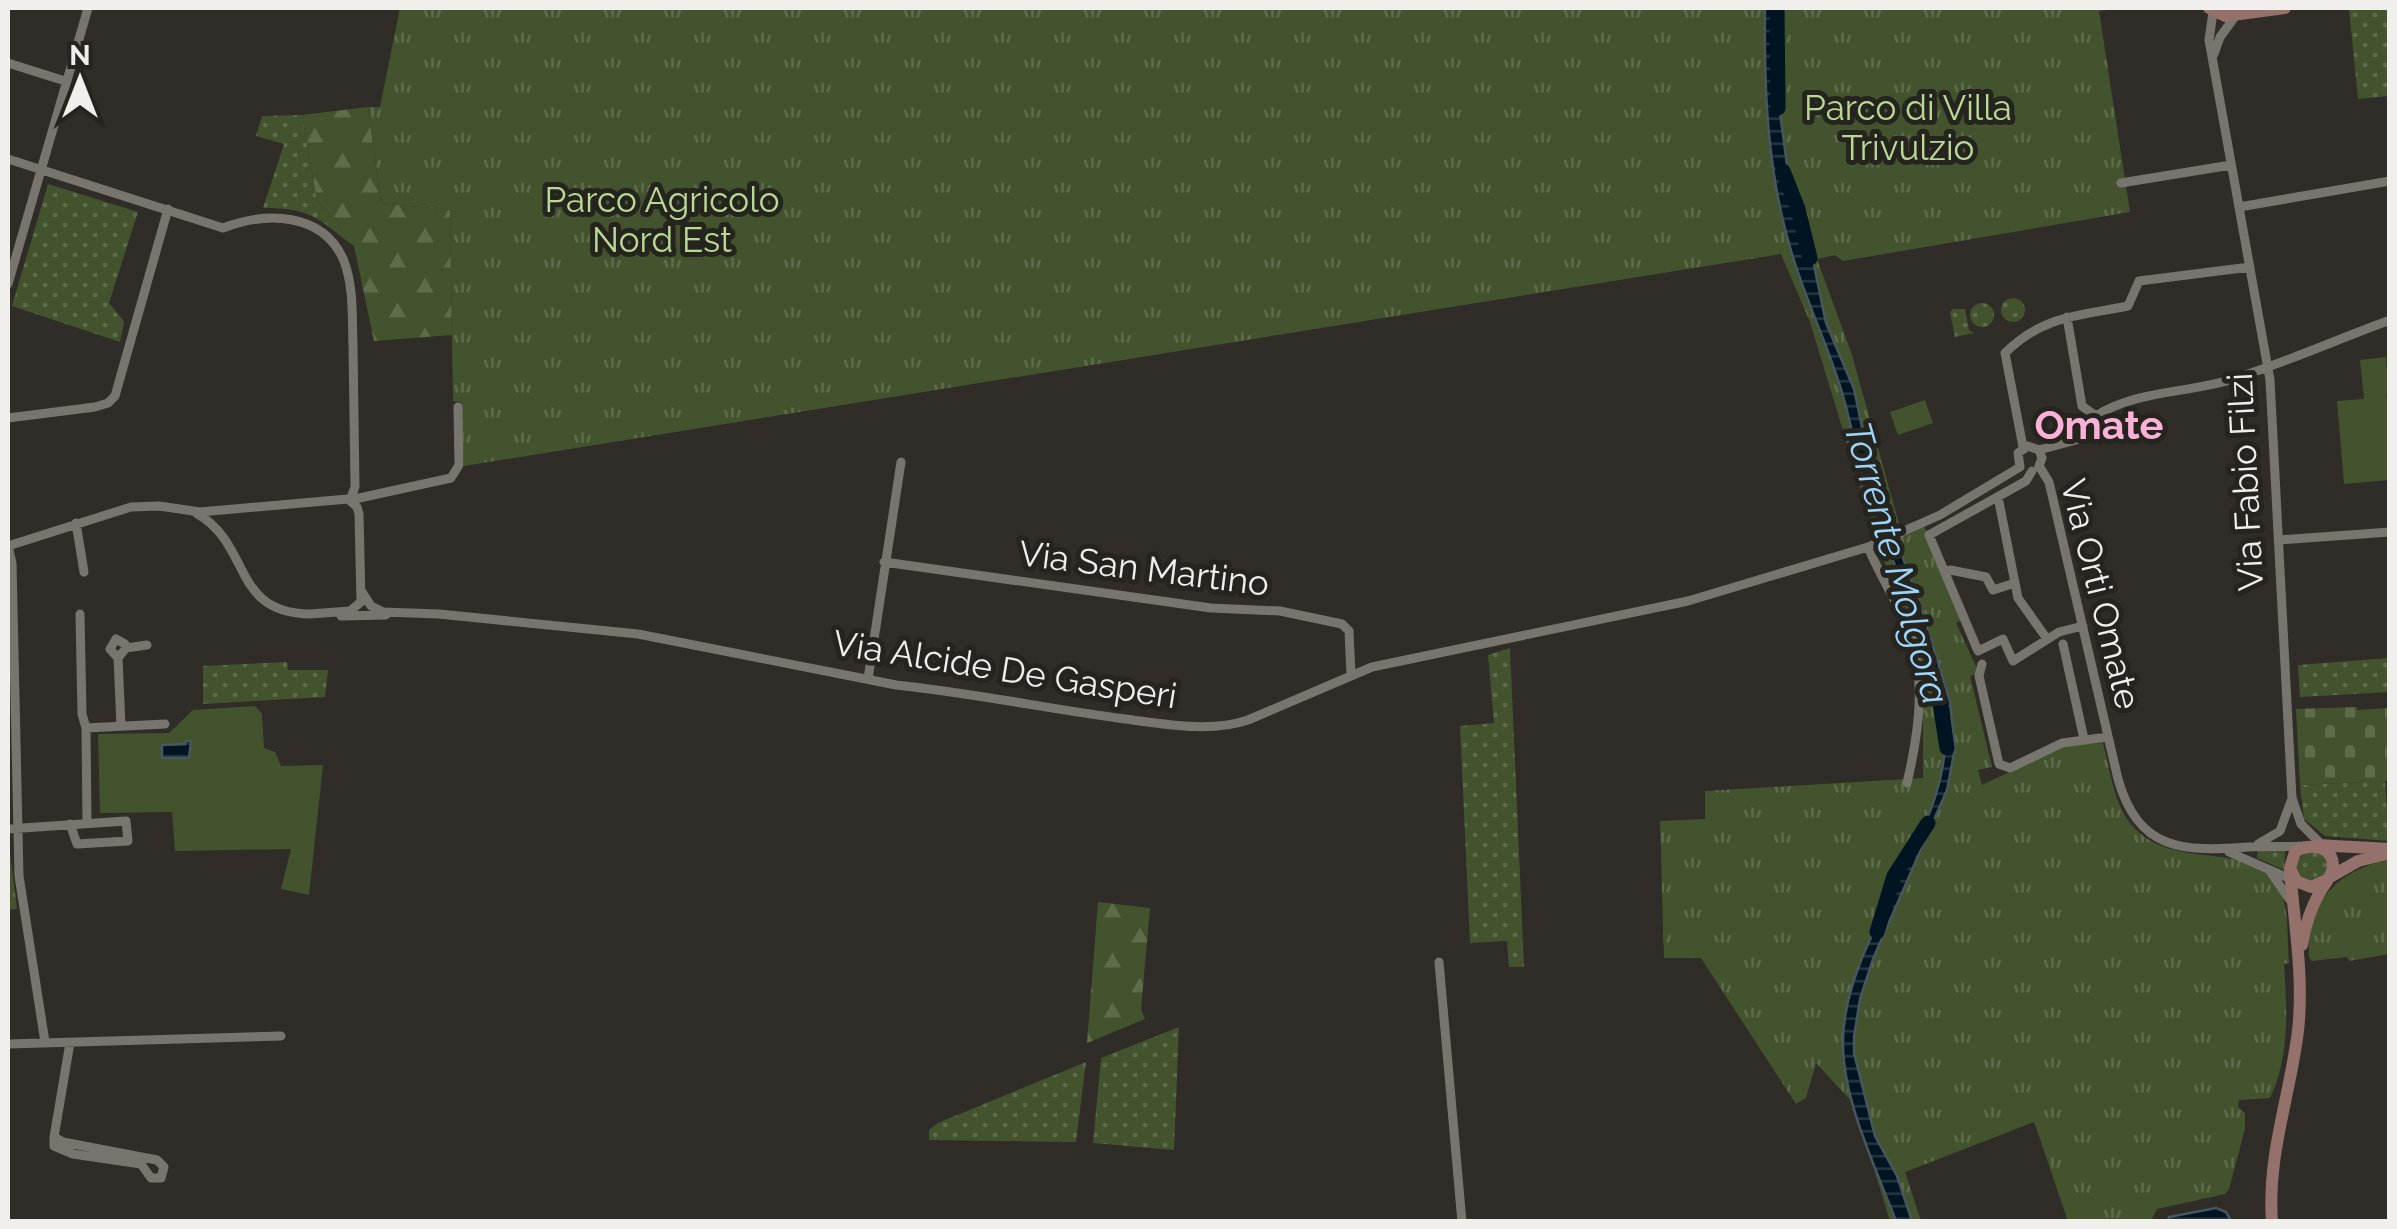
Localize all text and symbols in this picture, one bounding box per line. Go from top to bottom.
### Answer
north arrow [30,30,130,130]
text: N [69,39,91,72]
park label: Parco di Villa Trivulzio [1804,87,2012,168]
park label: Parco Agricolo Nord Est [545,179,779,260]
street label: Via Fabio Filzi [2219,372,2271,592]
district label: Omate [2034,401,2164,448]
water label: Torrente Molgora [1835,417,1959,709]
street label: Via Orti Omate [2053,475,2149,713]
street label: Via San Martino [1017,532,1271,604]
street label: Via Alcide De Gasperi [830,622,1180,716]

